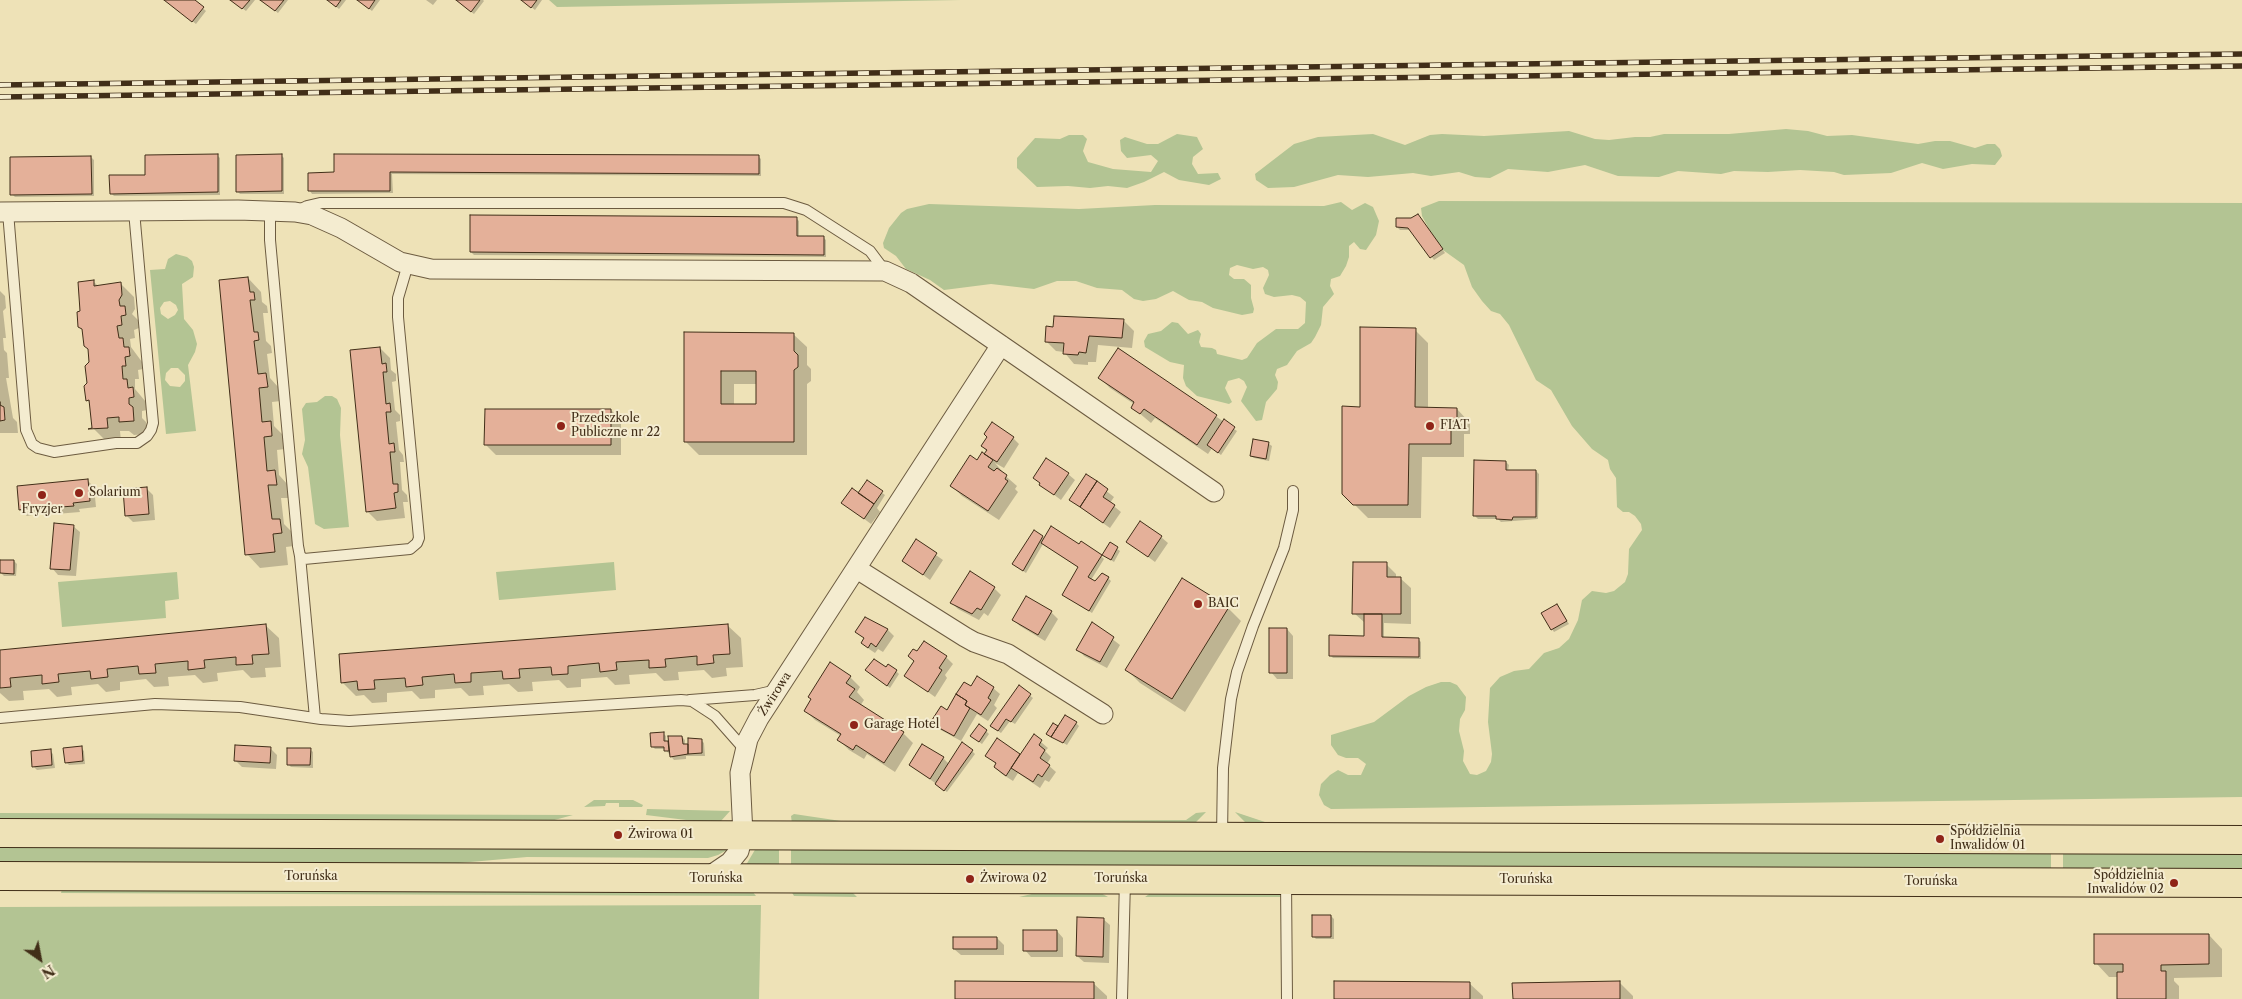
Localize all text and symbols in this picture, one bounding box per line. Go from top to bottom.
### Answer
place label: Przedszkole Publiczne nr 22 [571,412,660,440]
place label: FIAT [1440,419,1469,433]
marker: Przedszkole Publiczne nr 22 [555,420,567,432]
marker: FIAT [1424,420,1436,432]
place label: Solarium [89,486,141,500]
marker: Solarium [73,487,85,499]
marker: Fryzjer [36,489,48,501]
place label: Fryzjer [22,503,62,517]
place label: BAIC [1208,597,1239,611]
marker: BAIC [1192,598,1204,610]
street label: Żwirowa [756,669,794,719]
place label: Garage Hotel [864,718,939,732]
marker: Garage Hotel [848,719,860,731]
place label: Spółdzielnia Inwalidów 01 [1950,825,2025,853]
place label: Żwirowa 01 [628,828,693,842]
marker: Żwirowa 01 [612,829,624,841]
marker: Spółdzielnia Inwalidów 01 [1934,833,1946,845]
place label: Spółdzielnia Inwalidów 02 [2087,869,2164,897]
street label: Toruńska [284,870,338,884]
street label: Toruńska [689,872,743,886]
place label: Żwirowa 02 [980,872,1047,886]
street label: Toruńska [1094,872,1148,886]
marker: Żwirowa 02 [964,873,976,885]
street label: Toruńska [1499,873,1553,887]
street label: Toruńska [1904,875,1958,889]
marker: Spółdzielnia Inwalidów 02 [2168,877,2180,889]
north arrow [15,934,65,984]
text: N [38,961,58,982]

